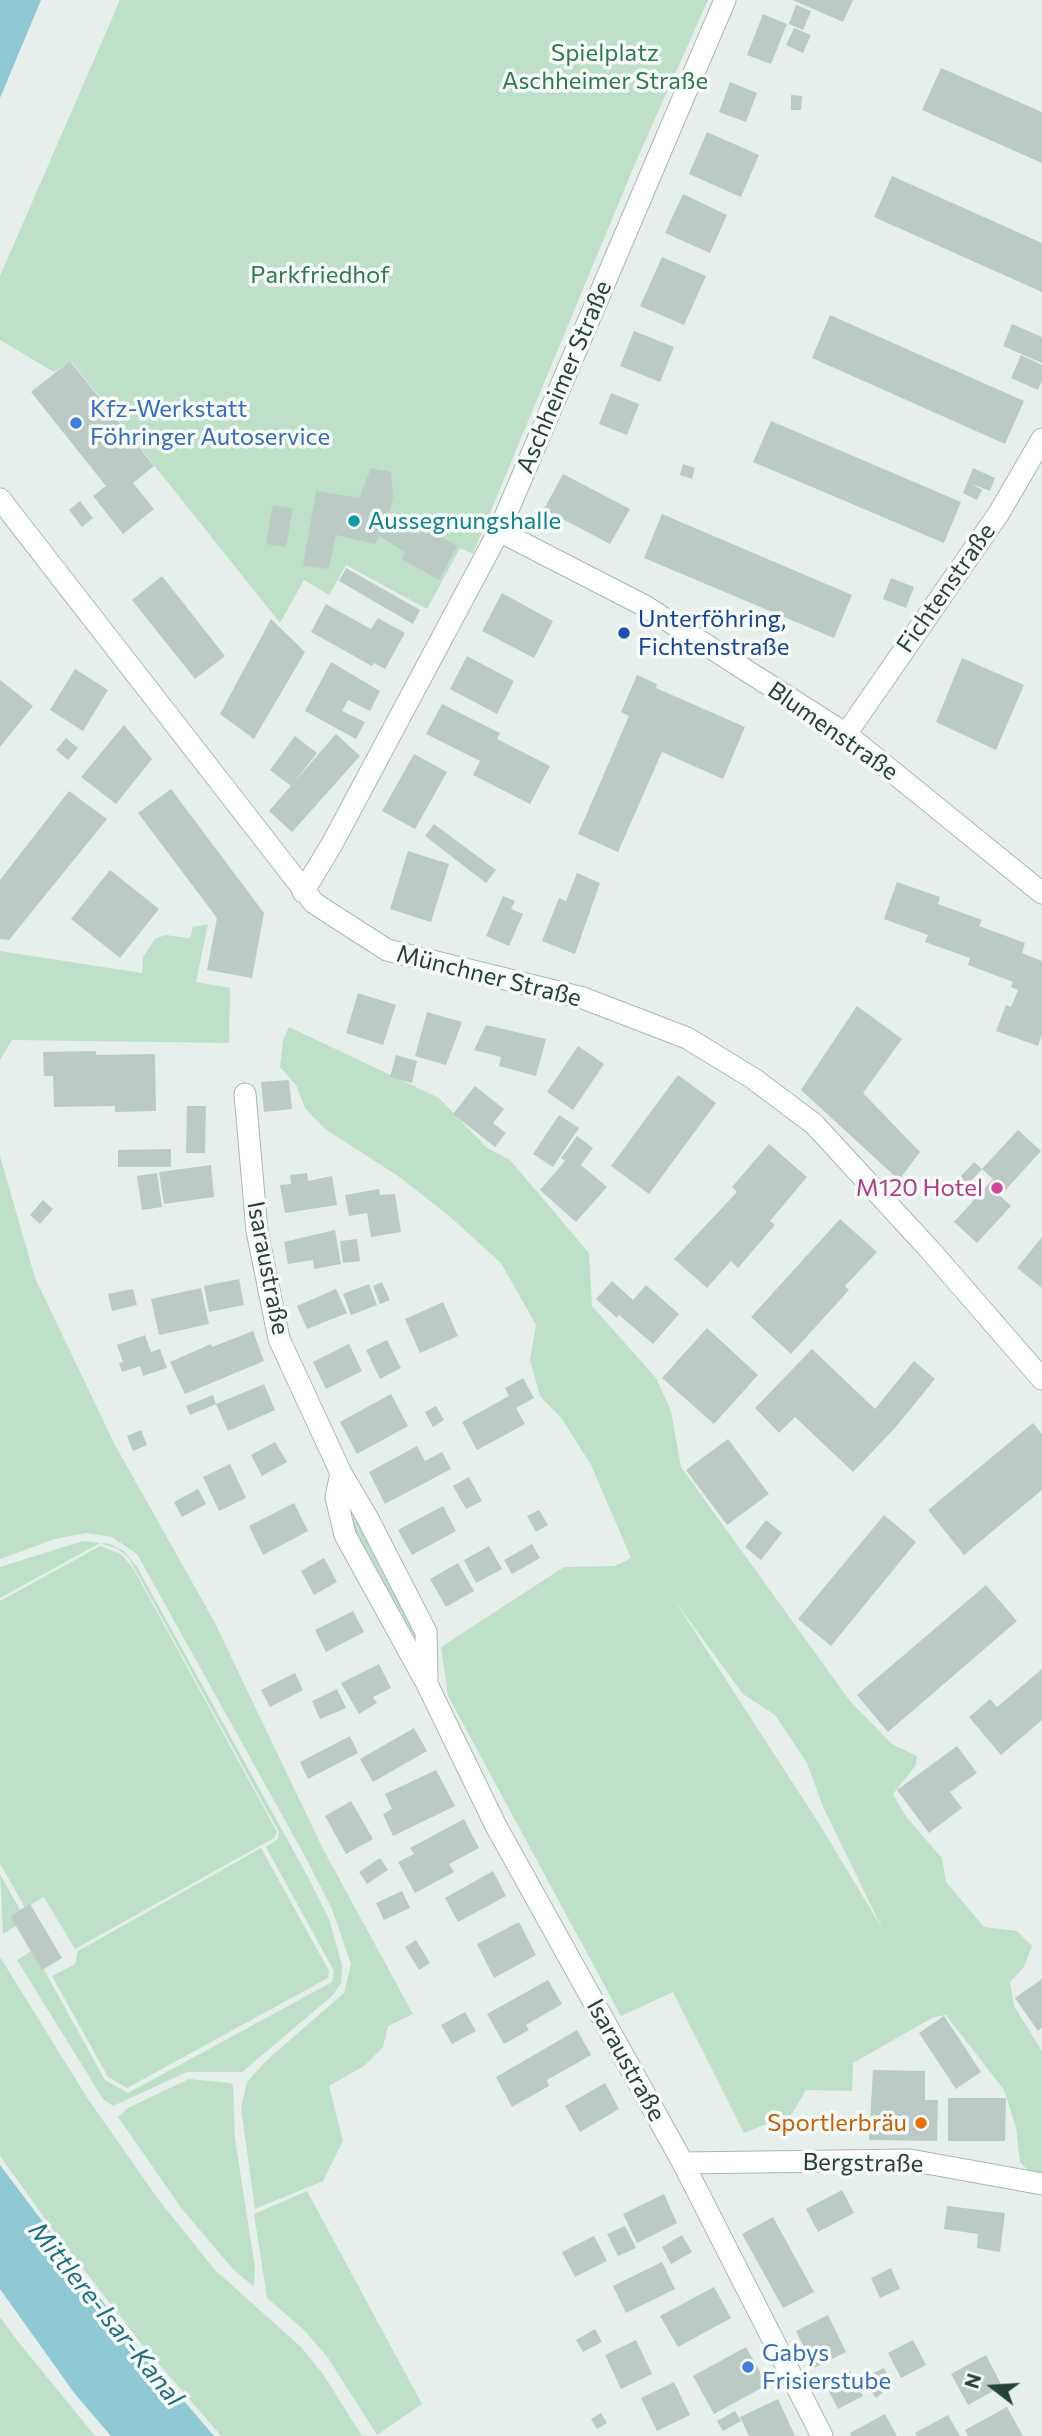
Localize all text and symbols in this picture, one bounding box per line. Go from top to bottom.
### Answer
park label: Spielplatz Aschheimer Straße [502,39,708,95]
park label: Parkfriedhof [250,261,390,289]
street label: Aschheimer Straße [510,276,618,478]
place label: Kfz-Werkstatt Föhringer Autoservice [90,395,330,451]
marker: Kfz-Werkstatt Föhringer Autoservice [68,415,84,431]
place label: Aussegnungshalle [368,507,561,535]
marker: Aussegnungshalle [346,513,362,529]
street label: Fichtenstraße [891,518,1001,658]
place label: Unterföhring, Fichtenstraße [638,605,789,661]
marker: Unterföhring, Fichtenstraße [616,625,632,641]
street label: Blumenstraße [762,676,904,786]
street label: Münchner Straße [394,939,584,1013]
place label: M120 Hotel [856,1174,983,1202]
marker: M120 Hotel [989,1180,1005,1196]
street label: Isaraustraße [241,1199,295,1337]
street label: Isaraustraße [581,1994,671,2126]
place label: Sportlerbräu [767,2109,907,2137]
marker: Sportlerbräu [913,2115,929,2131]
street label: Bergstraße [802,2148,924,2178]
water label: Mittlere-Isar-Kanal [22,2216,190,2412]
place label: Gabys Frisierstube [762,2339,891,2395]
north arrow [958,2352,1028,2422]
marker: Gabys Frisierstube [740,2359,756,2375]
text: N [959,2371,986,2391]

